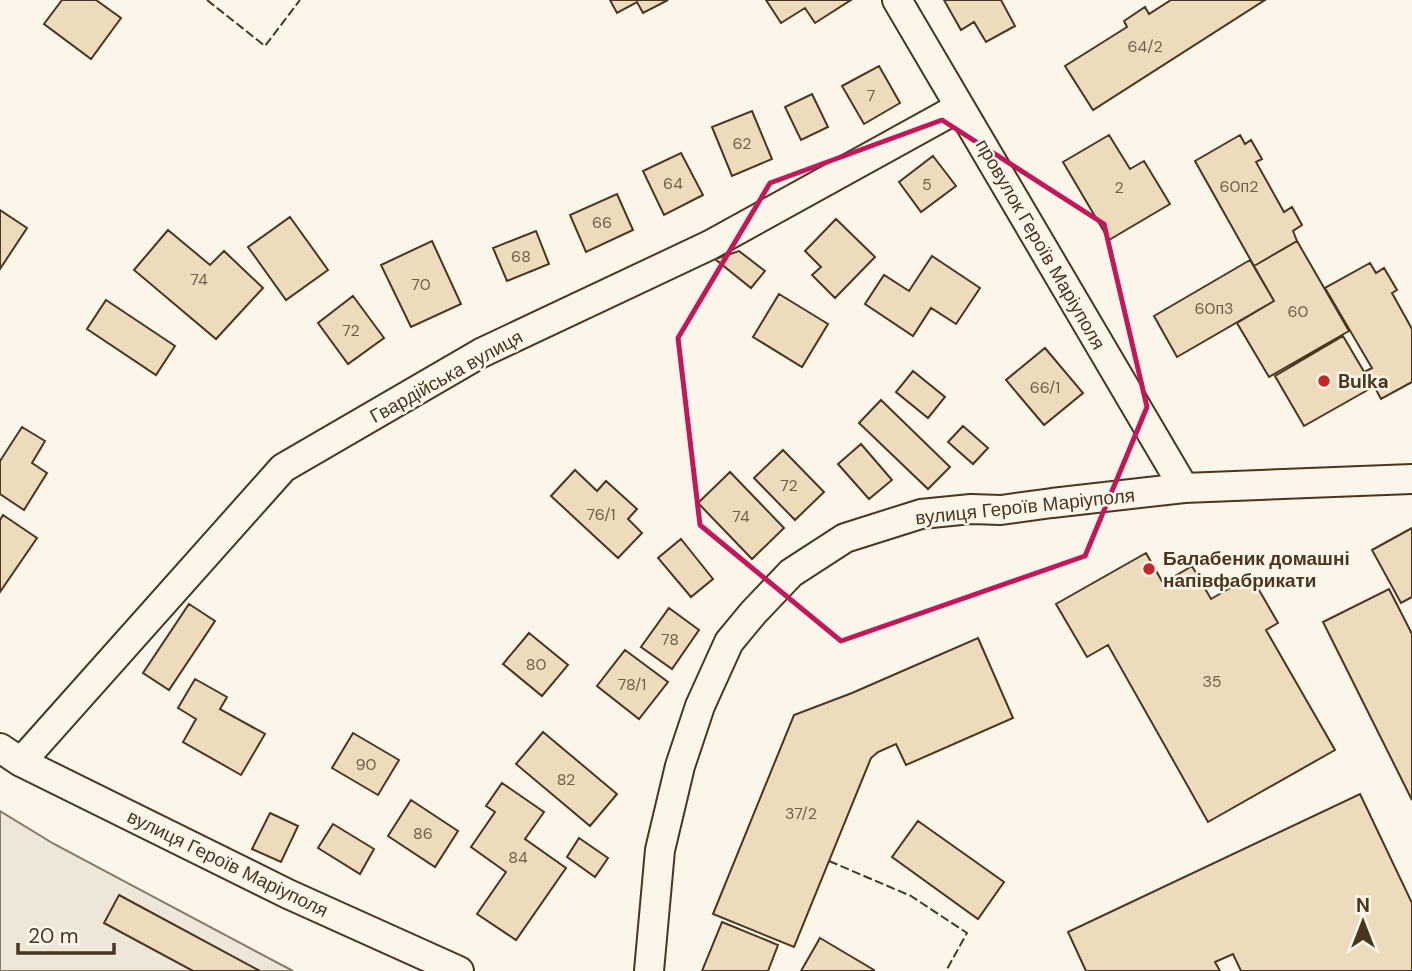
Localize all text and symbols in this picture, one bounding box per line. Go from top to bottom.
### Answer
house number: 64/2 [1127,36,1163,57]
house number: 7 [867,85,875,106]
house number: 62 [733,133,751,154]
street label: провулок Героїв Маріуполя [970,134,1111,354]
house number: 64 [663,173,683,194]
house number: 5 [922,174,932,195]
house number: 60п2 [1220,176,1258,197]
house number: 2 [1114,177,1124,198]
house number: 66 [592,212,612,233]
house number: 68 [511,246,531,267]
house number: 74 [190,269,208,290]
house number: 70 [411,274,431,295]
house number: 60п3 [1194,298,1234,319]
house number: 60 [1288,301,1309,322]
house number: 72 [342,320,360,341]
street label: Гвардійська вулиця [365,324,527,429]
place label: Bulka [1338,369,1389,394]
marker: Bulka [1316,373,1332,389]
house number: 66/1 [1030,377,1060,398]
house number: 72 [780,475,798,496]
street label: вулиця Героїв Маріуполя [914,483,1136,530]
house number: 76/1 [587,504,615,525]
house number: 74 [732,506,750,527]
place label: Балабеник домашні напівфабрикати [1163,546,1350,593]
marker: Балабеник домашні напівфабрикати [1141,561,1157,577]
house number: 78 [661,629,679,650]
house number: 80 [526,654,546,675]
house number: 35 [1202,671,1222,692]
house number: 78/1 [618,674,646,695]
house number: 90 [356,754,377,775]
house number: 82 [557,769,575,790]
house number: 37/2 [785,803,817,824]
street label: вулиця Героїв Маріуполя [123,804,332,923]
house number: 86 [413,823,433,844]
house number: 84 [508,847,528,868]
north arrow [1328,887,1398,957]
text: N [1356,893,1370,918]
scale bar [18,912,114,956]
text: 20 m [28,922,79,950]

